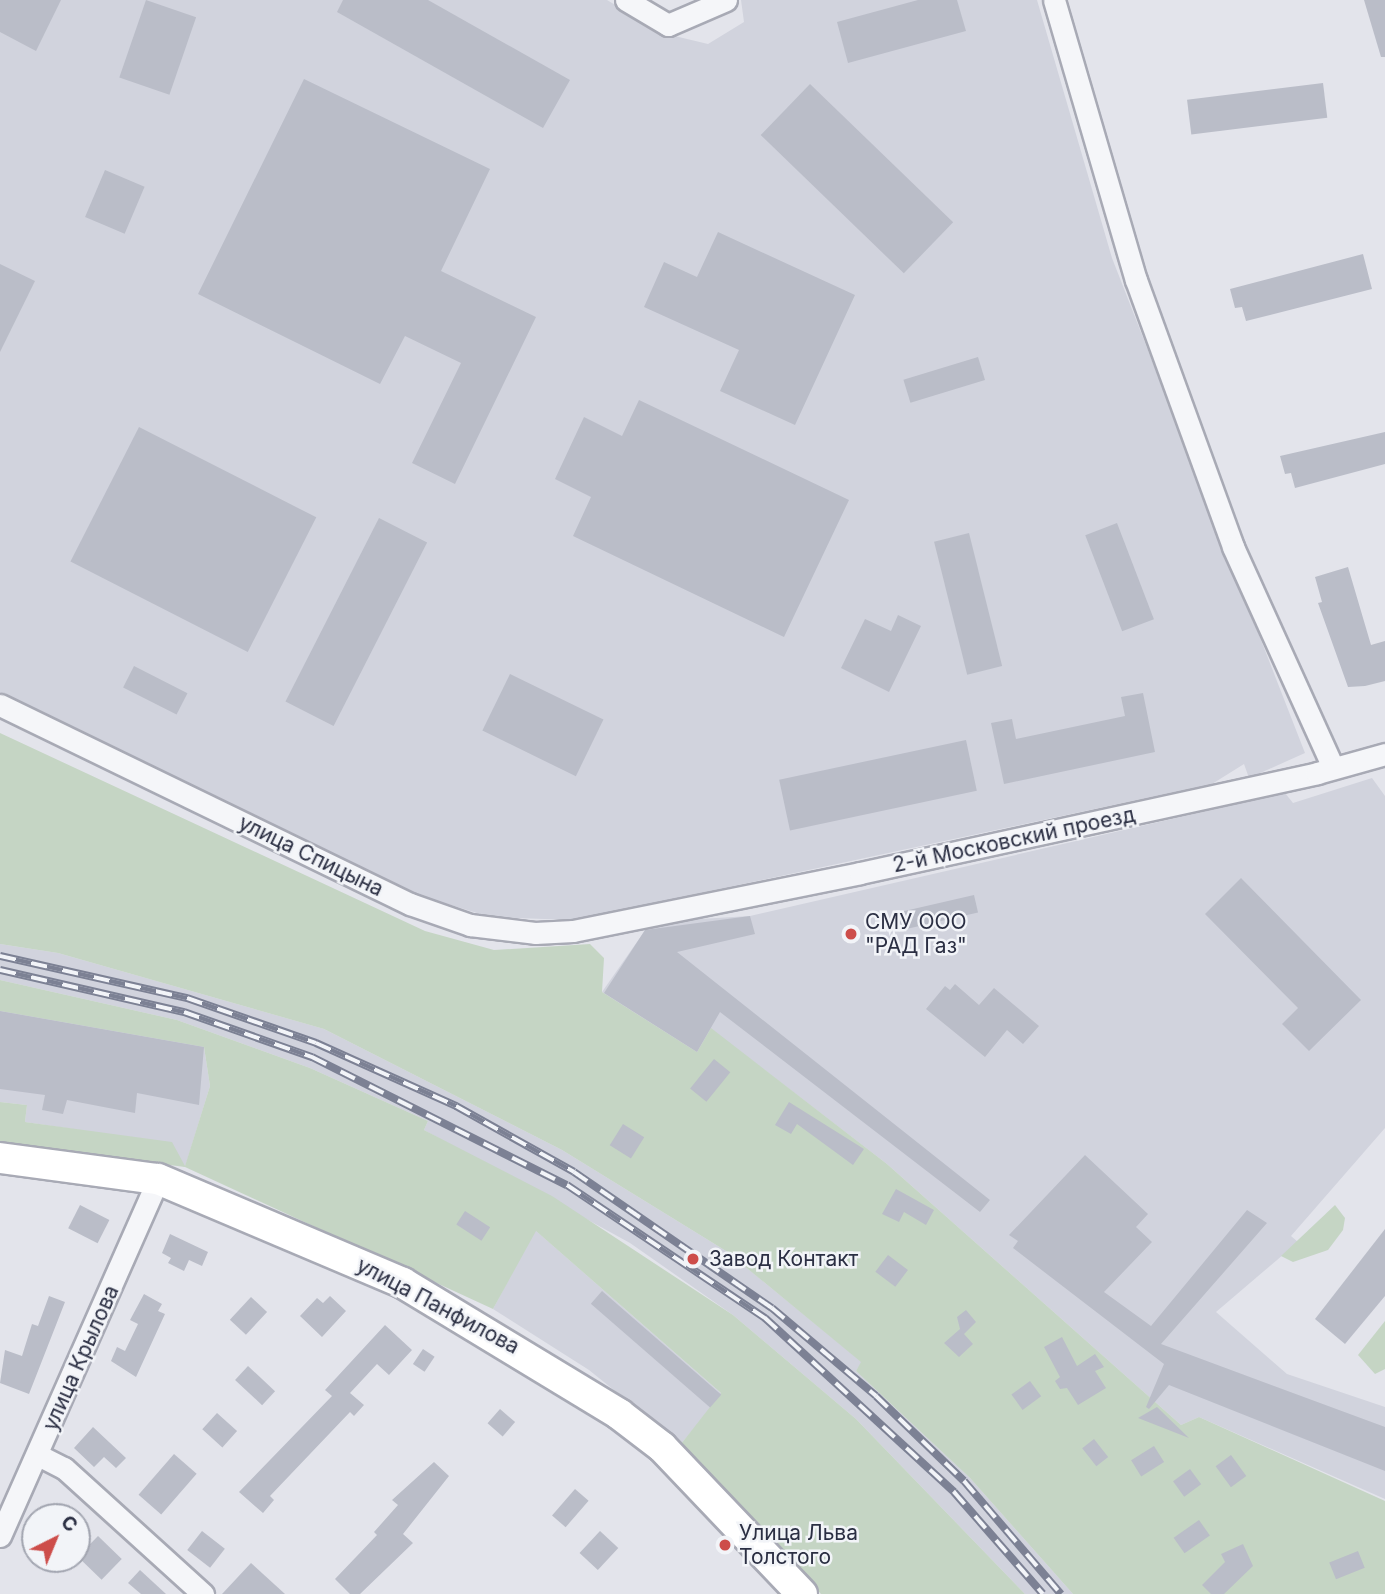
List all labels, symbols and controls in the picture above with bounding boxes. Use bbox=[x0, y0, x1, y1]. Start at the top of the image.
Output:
street label: 2-й Московский проезд bbox=[890, 802, 1138, 878]
street label: улица Спицына bbox=[235, 810, 387, 902]
place label: СМУ ООО "РАД Газ" bbox=[865, 909, 967, 959]
marker: СМУ ООО "РАД Газ" bbox=[843, 926, 859, 942]
place label: Завод Контакт bbox=[709, 1246, 858, 1272]
marker: Завод Контакт bbox=[683, 1249, 703, 1269]
street label: улица Панфилова bbox=[352, 1252, 524, 1360]
street label: улица Крылова bbox=[38, 1281, 124, 1435]
north arrow bbox=[21, 1503, 91, 1573]
text: С bbox=[56, 1511, 82, 1537]
place label: Улица Льва Толстого bbox=[739, 1520, 858, 1570]
marker: Улица Льва Толстого bbox=[717, 1537, 733, 1553]

